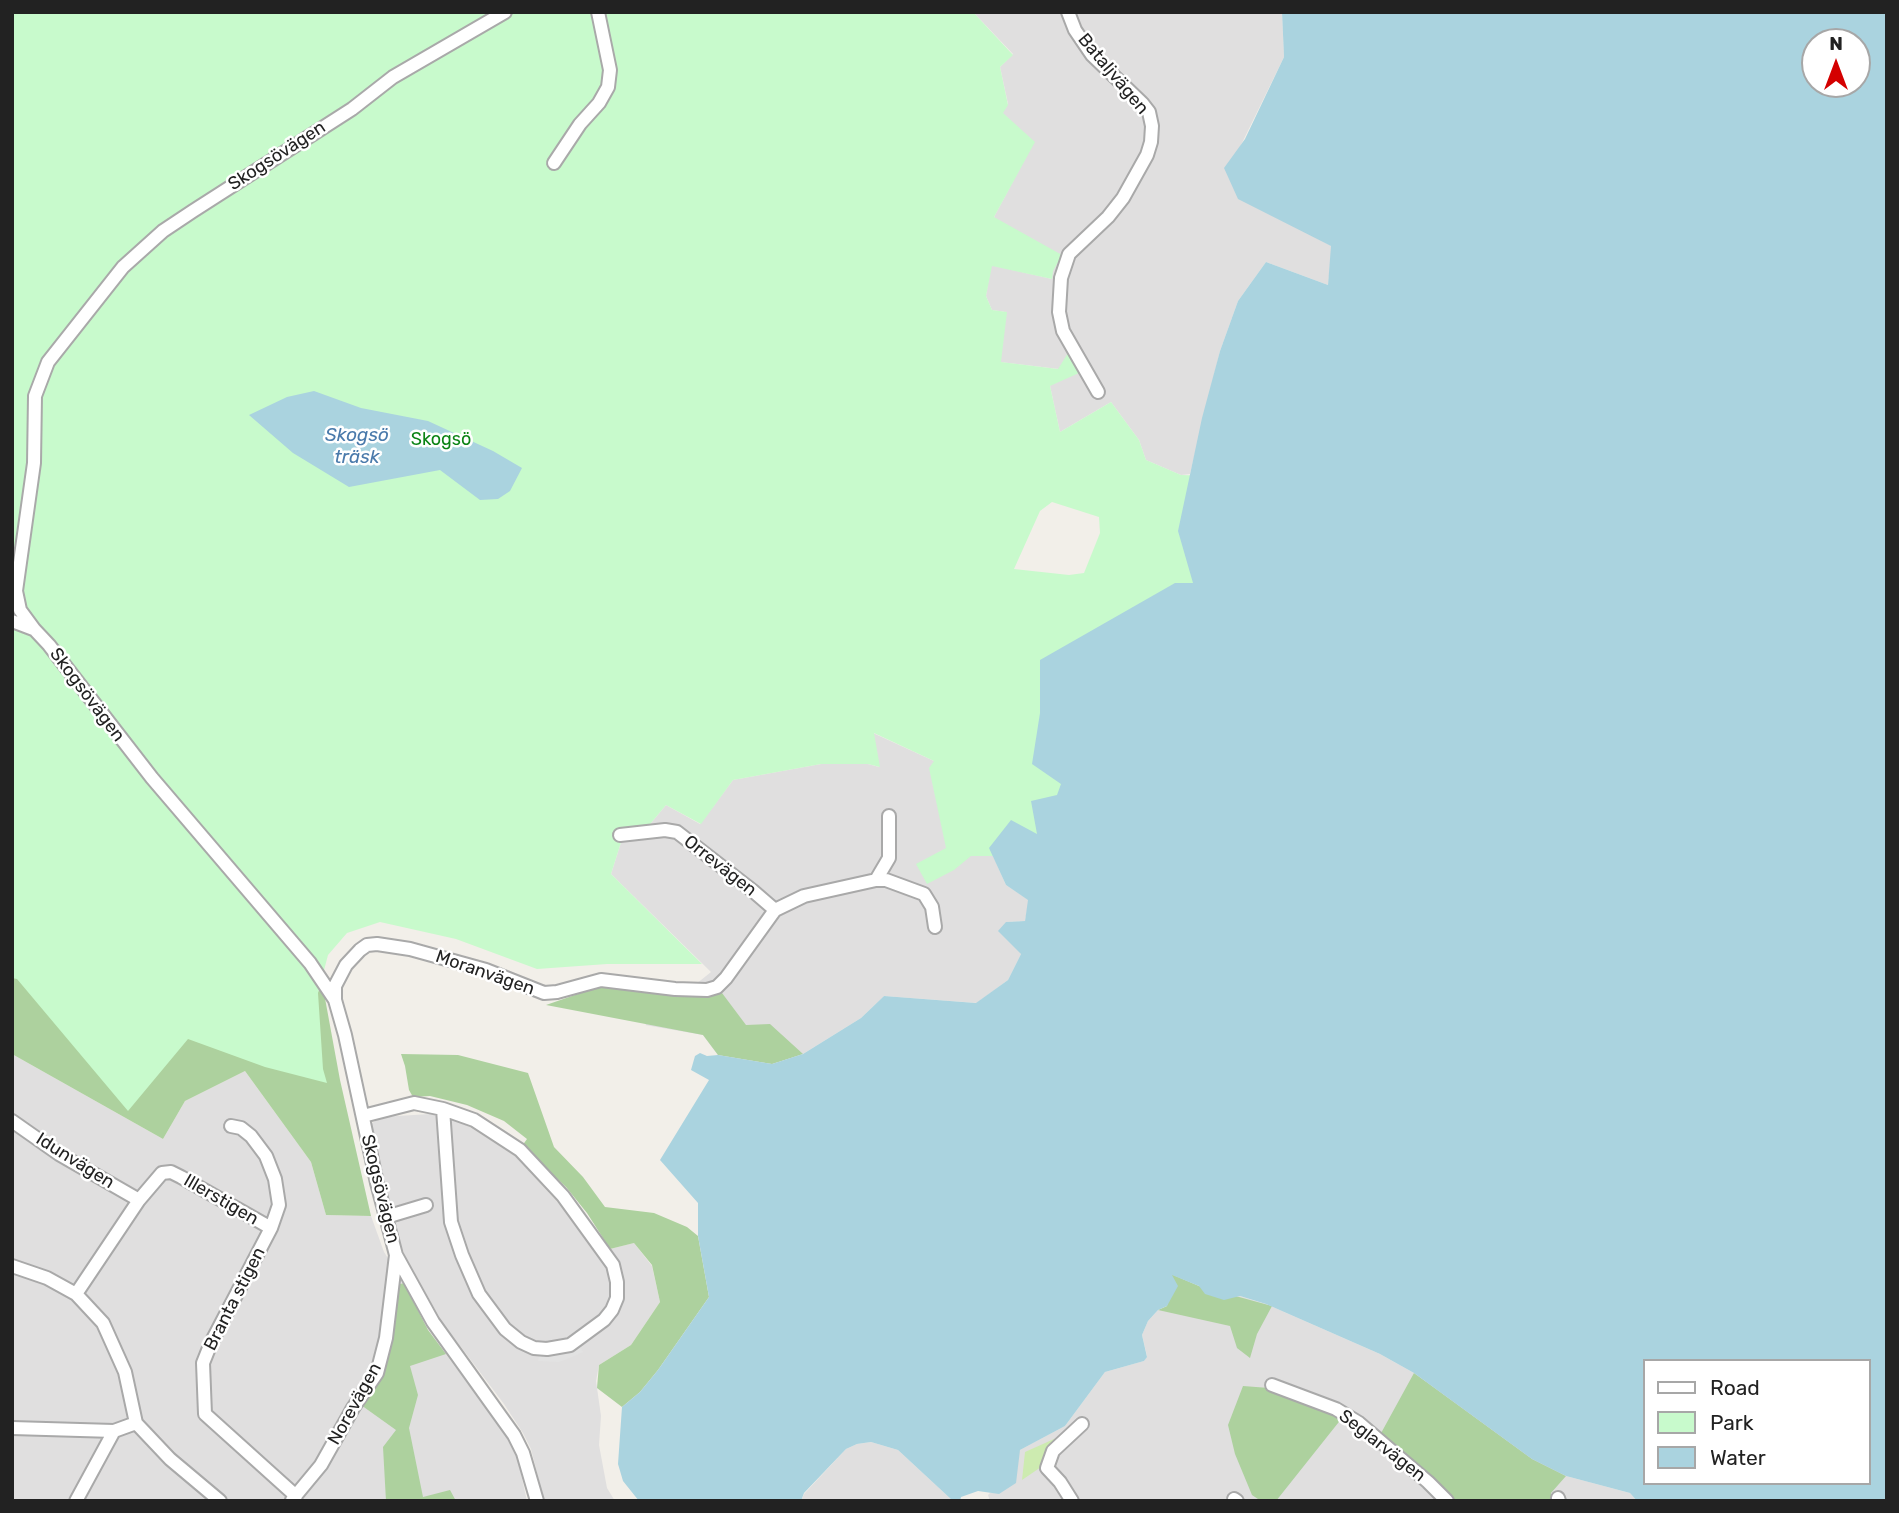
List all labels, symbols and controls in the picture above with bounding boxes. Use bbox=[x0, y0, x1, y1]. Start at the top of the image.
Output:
north arrow bbox=[1801, 28, 1871, 98]
street label: Bataljvägen bbox=[1073, 29, 1153, 119]
text: N bbox=[1829, 32, 1843, 55]
street label: Skogsövägen bbox=[224, 117, 330, 195]
water label: Skogsö träsk bbox=[325, 425, 389, 469]
park label: Skogsö bbox=[411, 429, 471, 451]
street label: Skogsövägen bbox=[45, 644, 129, 746]
street label: Orrevägen bbox=[679, 831, 761, 901]
street label: Moranvägen bbox=[433, 946, 537, 1000]
street label: Idunvägen bbox=[32, 1128, 118, 1194]
street label: Skogsövägen bbox=[356, 1132, 404, 1246]
street label: Illerstigen bbox=[180, 1170, 262, 1230]
street label: Branta stigen bbox=[200, 1244, 270, 1354]
street label: Norevägen bbox=[324, 1359, 386, 1449]
legend bbox=[1644, 1359, 1871, 1485]
text: Road bbox=[1710, 1375, 1760, 1400]
street label: Seglarvägen bbox=[1334, 1405, 1430, 1487]
text: Park bbox=[1710, 1410, 1754, 1435]
text: Water bbox=[1710, 1445, 1766, 1470]

